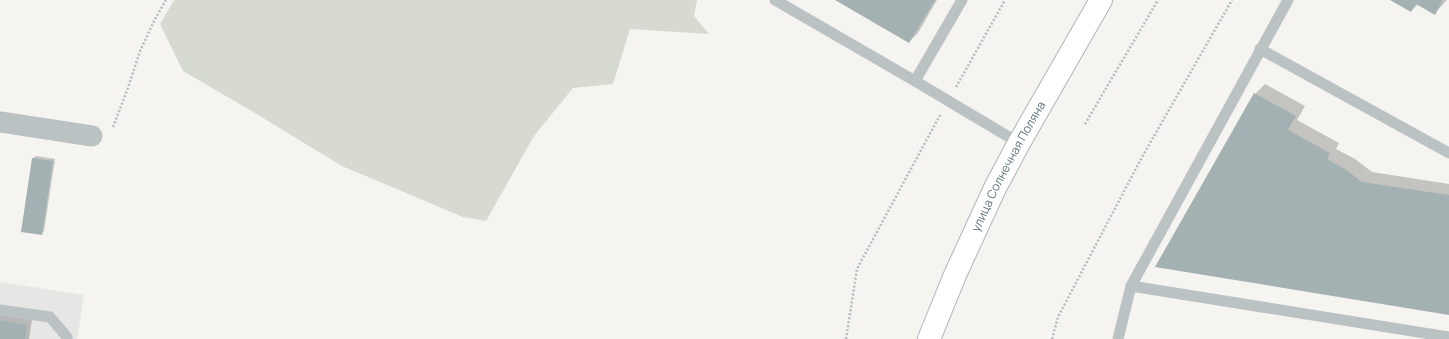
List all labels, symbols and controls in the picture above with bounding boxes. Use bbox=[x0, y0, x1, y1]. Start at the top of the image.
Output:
street label: улица Солнечная Поляна bbox=[967, 98, 1049, 234]

